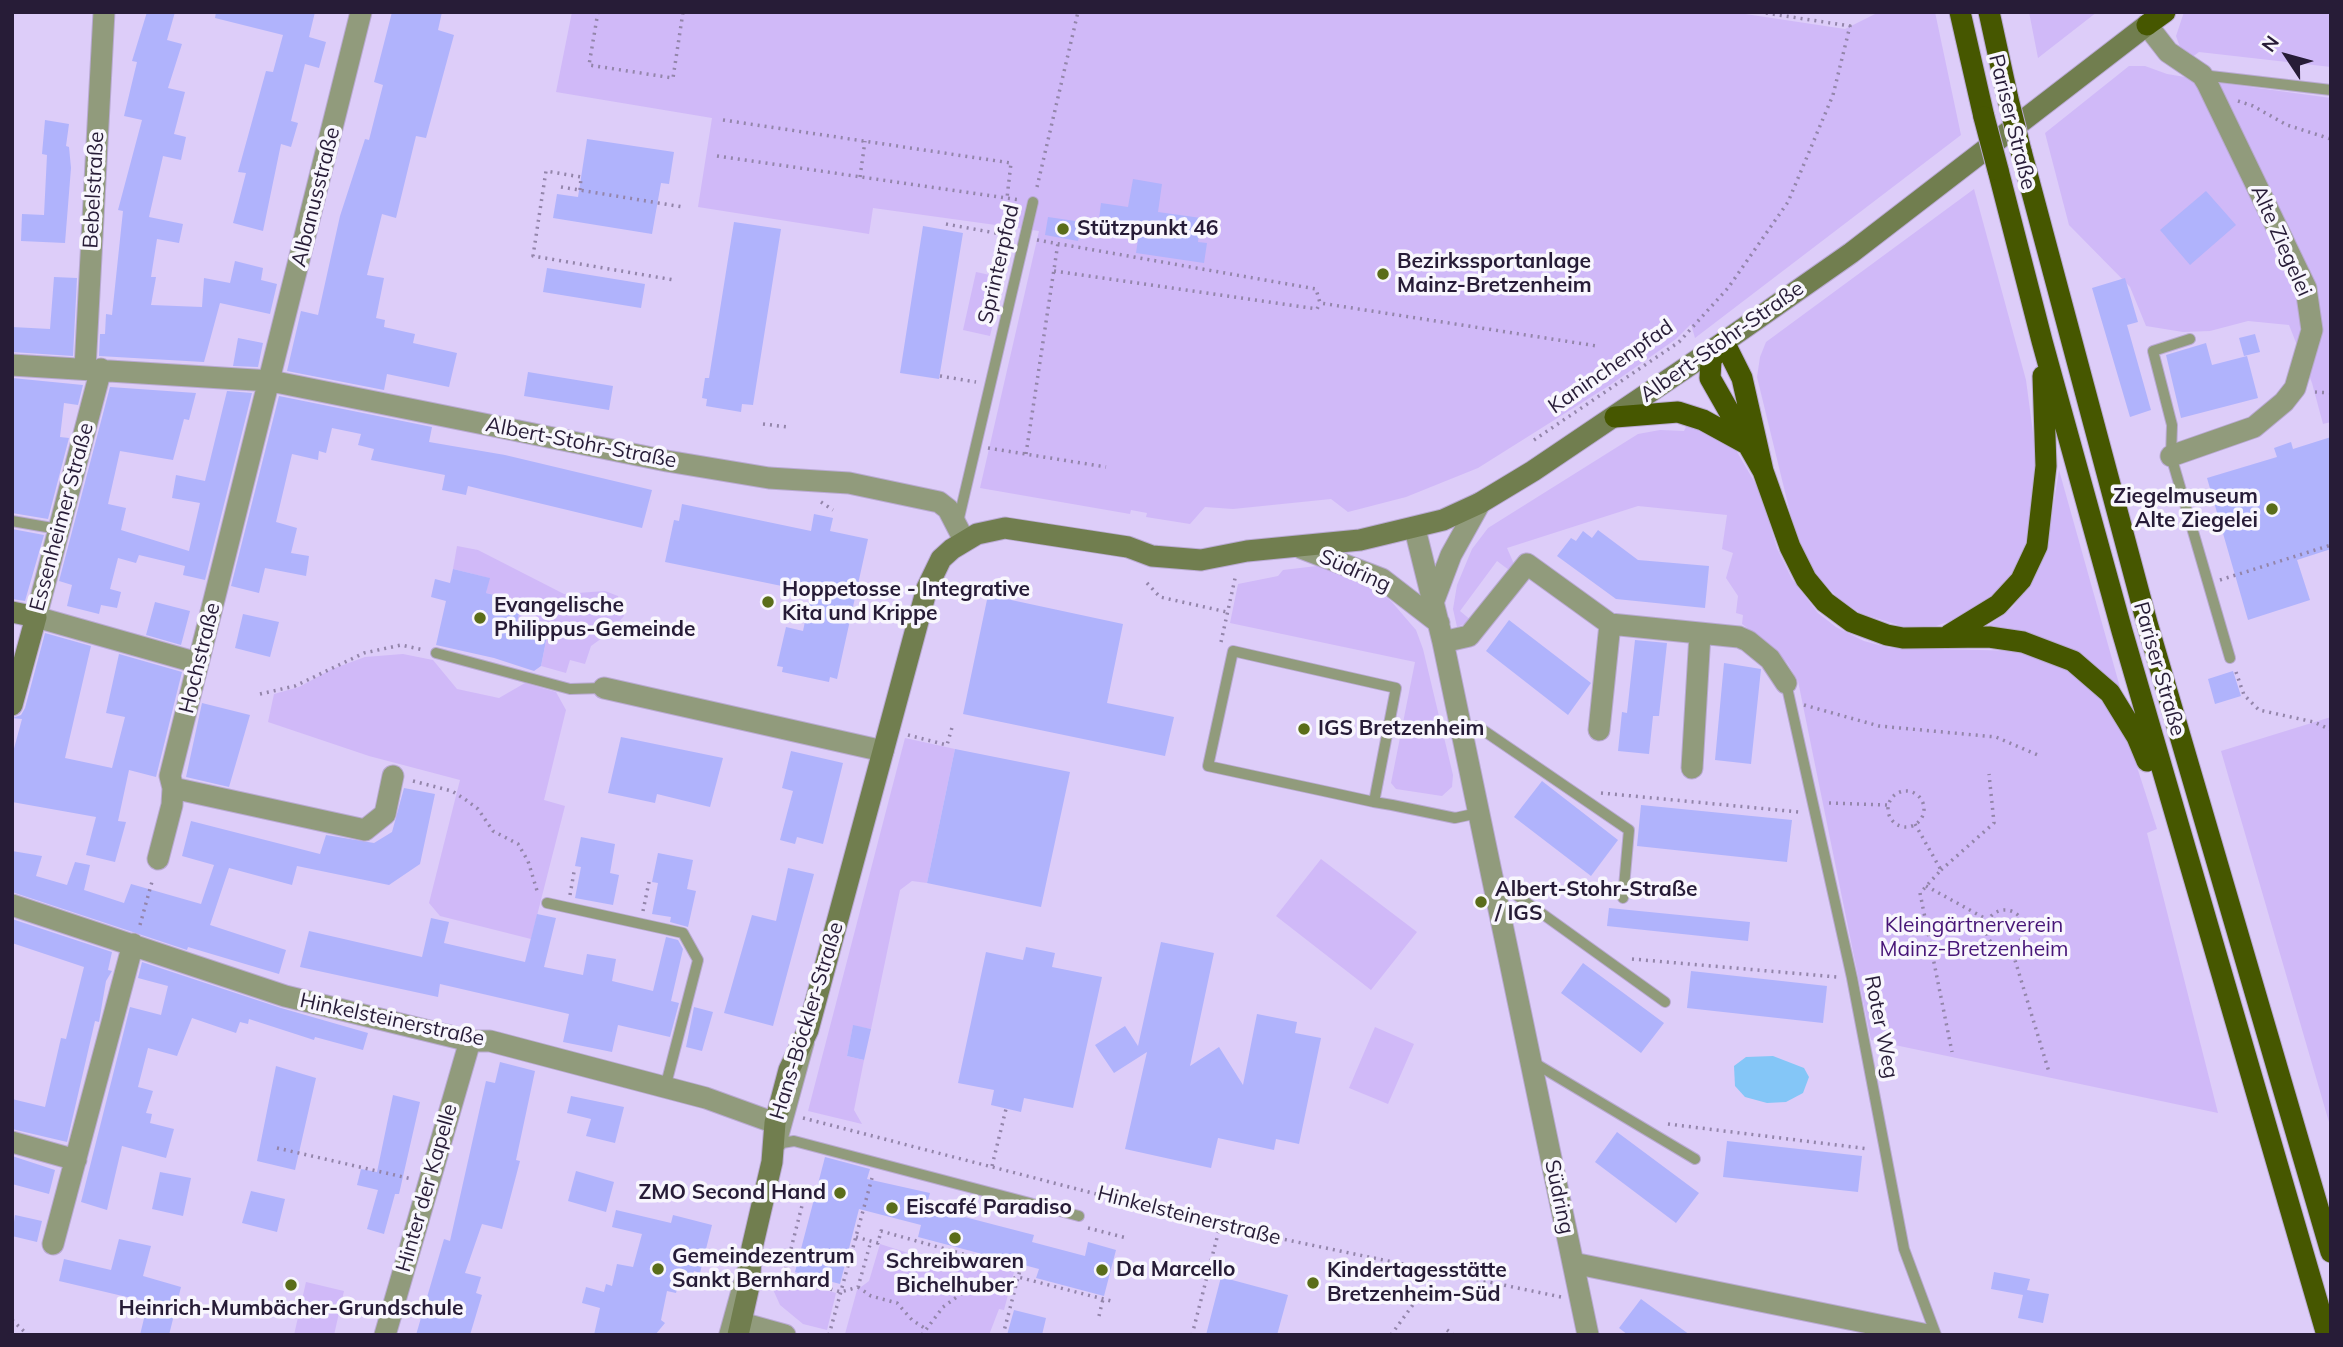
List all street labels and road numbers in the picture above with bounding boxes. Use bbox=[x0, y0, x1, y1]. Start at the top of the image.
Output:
street label: Pariser Straße bbox=[1983, 52, 2041, 192]
street label: Albanusstraße bbox=[286, 125, 346, 269]
street label: Bebelstraße bbox=[78, 131, 110, 249]
street label: Alte Ziegelei bbox=[2245, 182, 2317, 300]
street label: Sprinterpfad bbox=[973, 202, 1025, 326]
street label: Albert-Stohr-Straße bbox=[1635, 276, 1809, 408]
street label: Kaninchenpfad bbox=[1544, 315, 1678, 419]
street label: Albert-Stohr-Straße bbox=[483, 412, 679, 474]
street label: Essenheimer Straße bbox=[25, 420, 99, 614]
street label: Südring bbox=[1315, 544, 1395, 598]
street label: Pariser Straße bbox=[2128, 599, 2190, 739]
street label: Hochstraße bbox=[174, 600, 226, 716]
street label: Hans-Böckler-Straße bbox=[765, 919, 849, 1123]
street label: Roter Weg bbox=[1859, 973, 1903, 1081]
street label: Hinkelsteinerstraße bbox=[297, 988, 487, 1052]
street label: Hinter der Kapelle bbox=[391, 1101, 463, 1275]
street label: Südring bbox=[1539, 1158, 1579, 1236]
street label: Hinkelsteinerstraße bbox=[1095, 1181, 1283, 1251]

